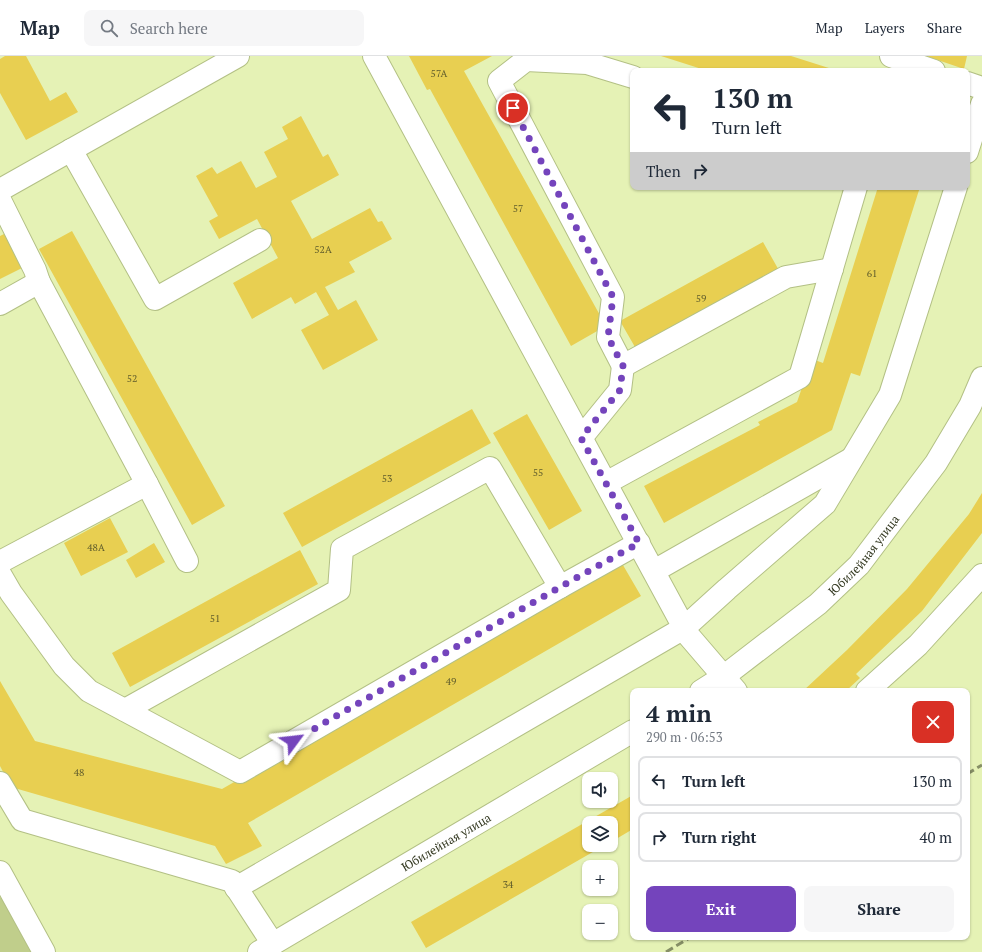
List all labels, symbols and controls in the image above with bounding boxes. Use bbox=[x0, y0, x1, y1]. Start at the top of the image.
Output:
search box bbox=[84, 10, 364, 46]
text: Map bbox=[20, 15, 60, 40]
icon: search bbox=[98, 17, 120, 39]
text: Search here bbox=[130, 18, 208, 38]
text: Map bbox=[816, 18, 843, 37]
text: Layers bbox=[865, 18, 905, 37]
text: Share bbox=[927, 18, 962, 37]
house number: 57А bbox=[431, 67, 448, 80]
text: 130 m bbox=[712, 79, 793, 116]
icon: left bbox=[646, 84, 698, 136]
pin bbox=[496, 91, 530, 125]
icon: arrive bbox=[502, 97, 524, 119]
text: Turn left bbox=[712, 115, 782, 139]
icon: right bbox=[689, 160, 711, 182]
text: Then bbox=[646, 161, 681, 181]
house number: 57 bbox=[513, 202, 523, 215]
house number: 52А bbox=[314, 243, 332, 256]
house number: 61 bbox=[867, 267, 877, 280]
house number: 59 bbox=[696, 292, 706, 305]
house number: 52 bbox=[127, 372, 137, 385]
house number: 55 bbox=[533, 466, 543, 479]
house number: 53 bbox=[382, 472, 392, 485]
street label: Юбилейная улица bbox=[825, 512, 902, 598]
house number: 48А bbox=[87, 541, 105, 554]
house number: 51 bbox=[210, 612, 220, 625]
house number: 49 bbox=[446, 675, 456, 688]
text: 4 min bbox=[646, 697, 712, 729]
button: close bbox=[912, 701, 954, 743]
position arrow bbox=[272, 720, 314, 762]
text: 290 m · 06:53 bbox=[646, 728, 723, 746]
house number: 48 bbox=[74, 766, 84, 779]
icon: left bbox=[648, 770, 670, 792]
text: Turn left bbox=[682, 771, 746, 791]
text: 130 m bbox=[911, 771, 952, 791]
map controls bbox=[582, 772, 618, 940]
button: sound bbox=[582, 772, 618, 808]
street label: Юбилейная улица bbox=[398, 809, 493, 874]
button: layers bbox=[582, 816, 618, 852]
icon: right bbox=[648, 826, 670, 848]
text: Turn right bbox=[682, 827, 757, 847]
text: 40 m bbox=[919, 827, 952, 847]
button: + bbox=[582, 860, 618, 896]
house number: 34 bbox=[503, 878, 514, 891]
button: Exit bbox=[646, 886, 796, 932]
button: Share bbox=[804, 886, 954, 932]
button: − bbox=[582, 904, 618, 940]

